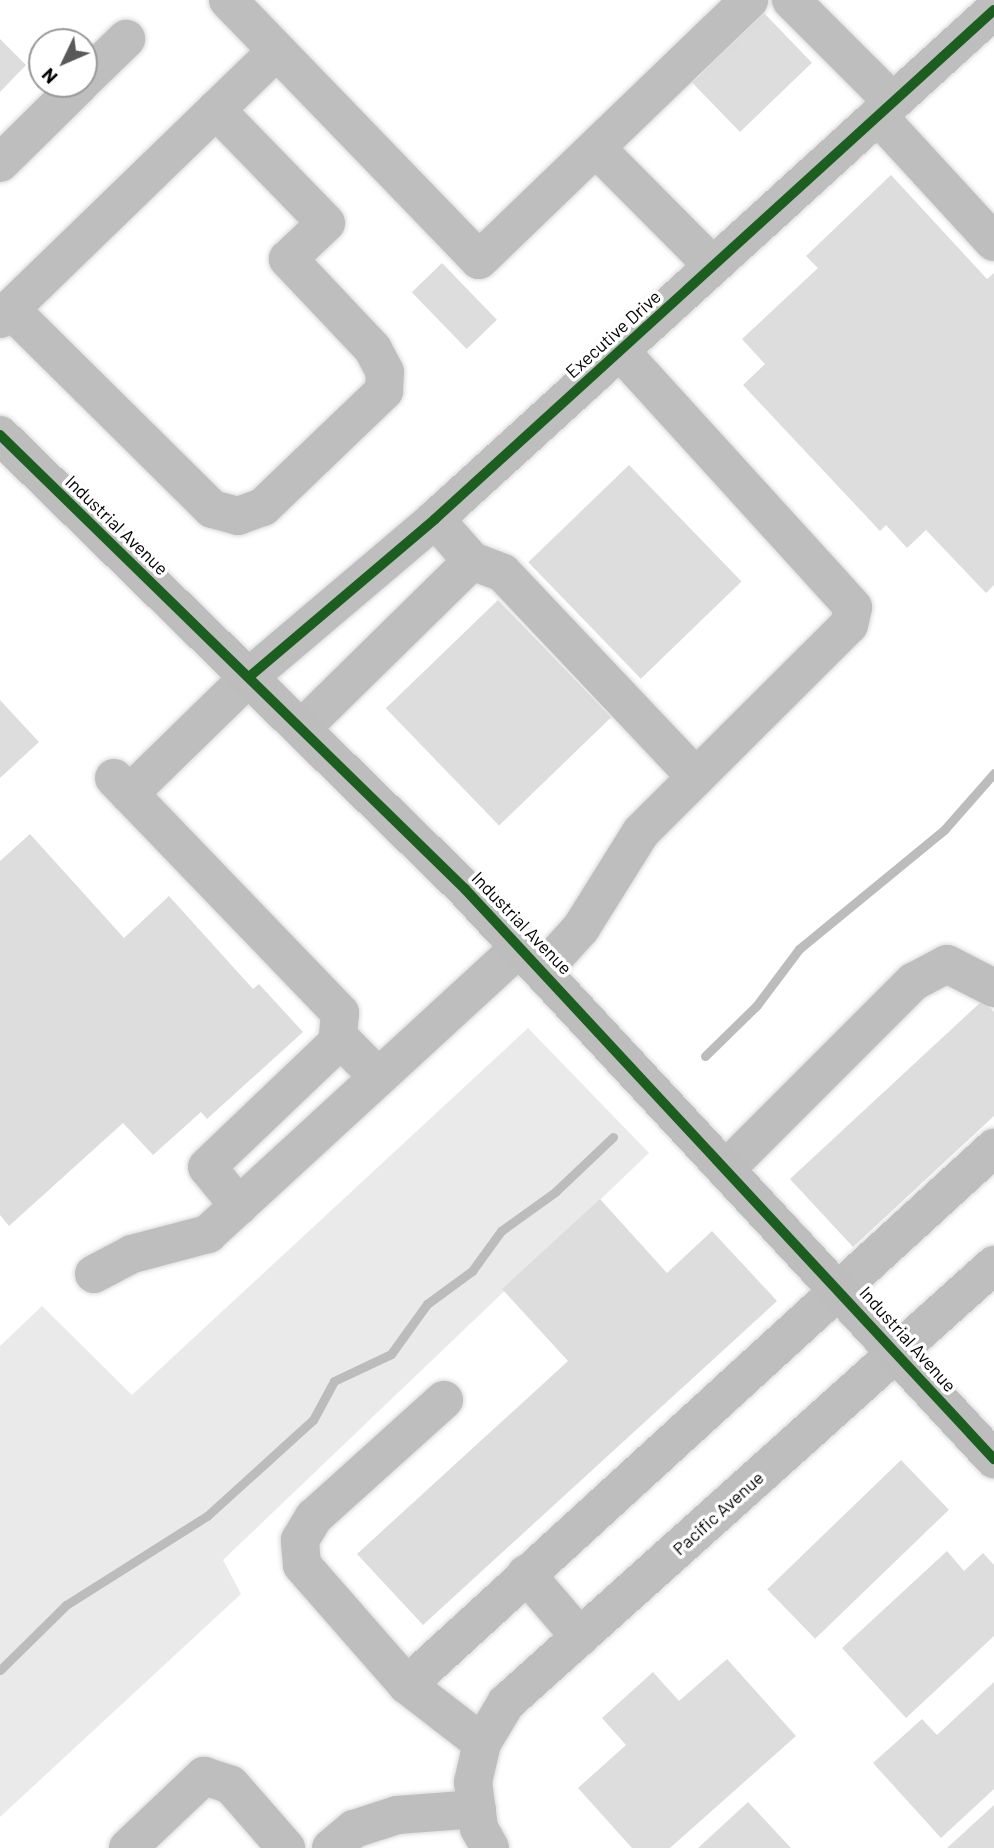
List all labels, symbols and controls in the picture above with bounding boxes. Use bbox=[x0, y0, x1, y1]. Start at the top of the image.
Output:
north arrow bbox=[28, 28, 98, 98]
text: N bbox=[36, 64, 62, 89]
street label: Executive Drive bbox=[561, 286, 665, 382]
street label: Industrial Avenue bbox=[61, 471, 173, 579]
street label: Industrial Avenue bbox=[468, 867, 576, 979]
street label: Industrial Avenue bbox=[855, 1282, 961, 1396]
street label: Pacific Avenue bbox=[668, 1467, 768, 1559]

